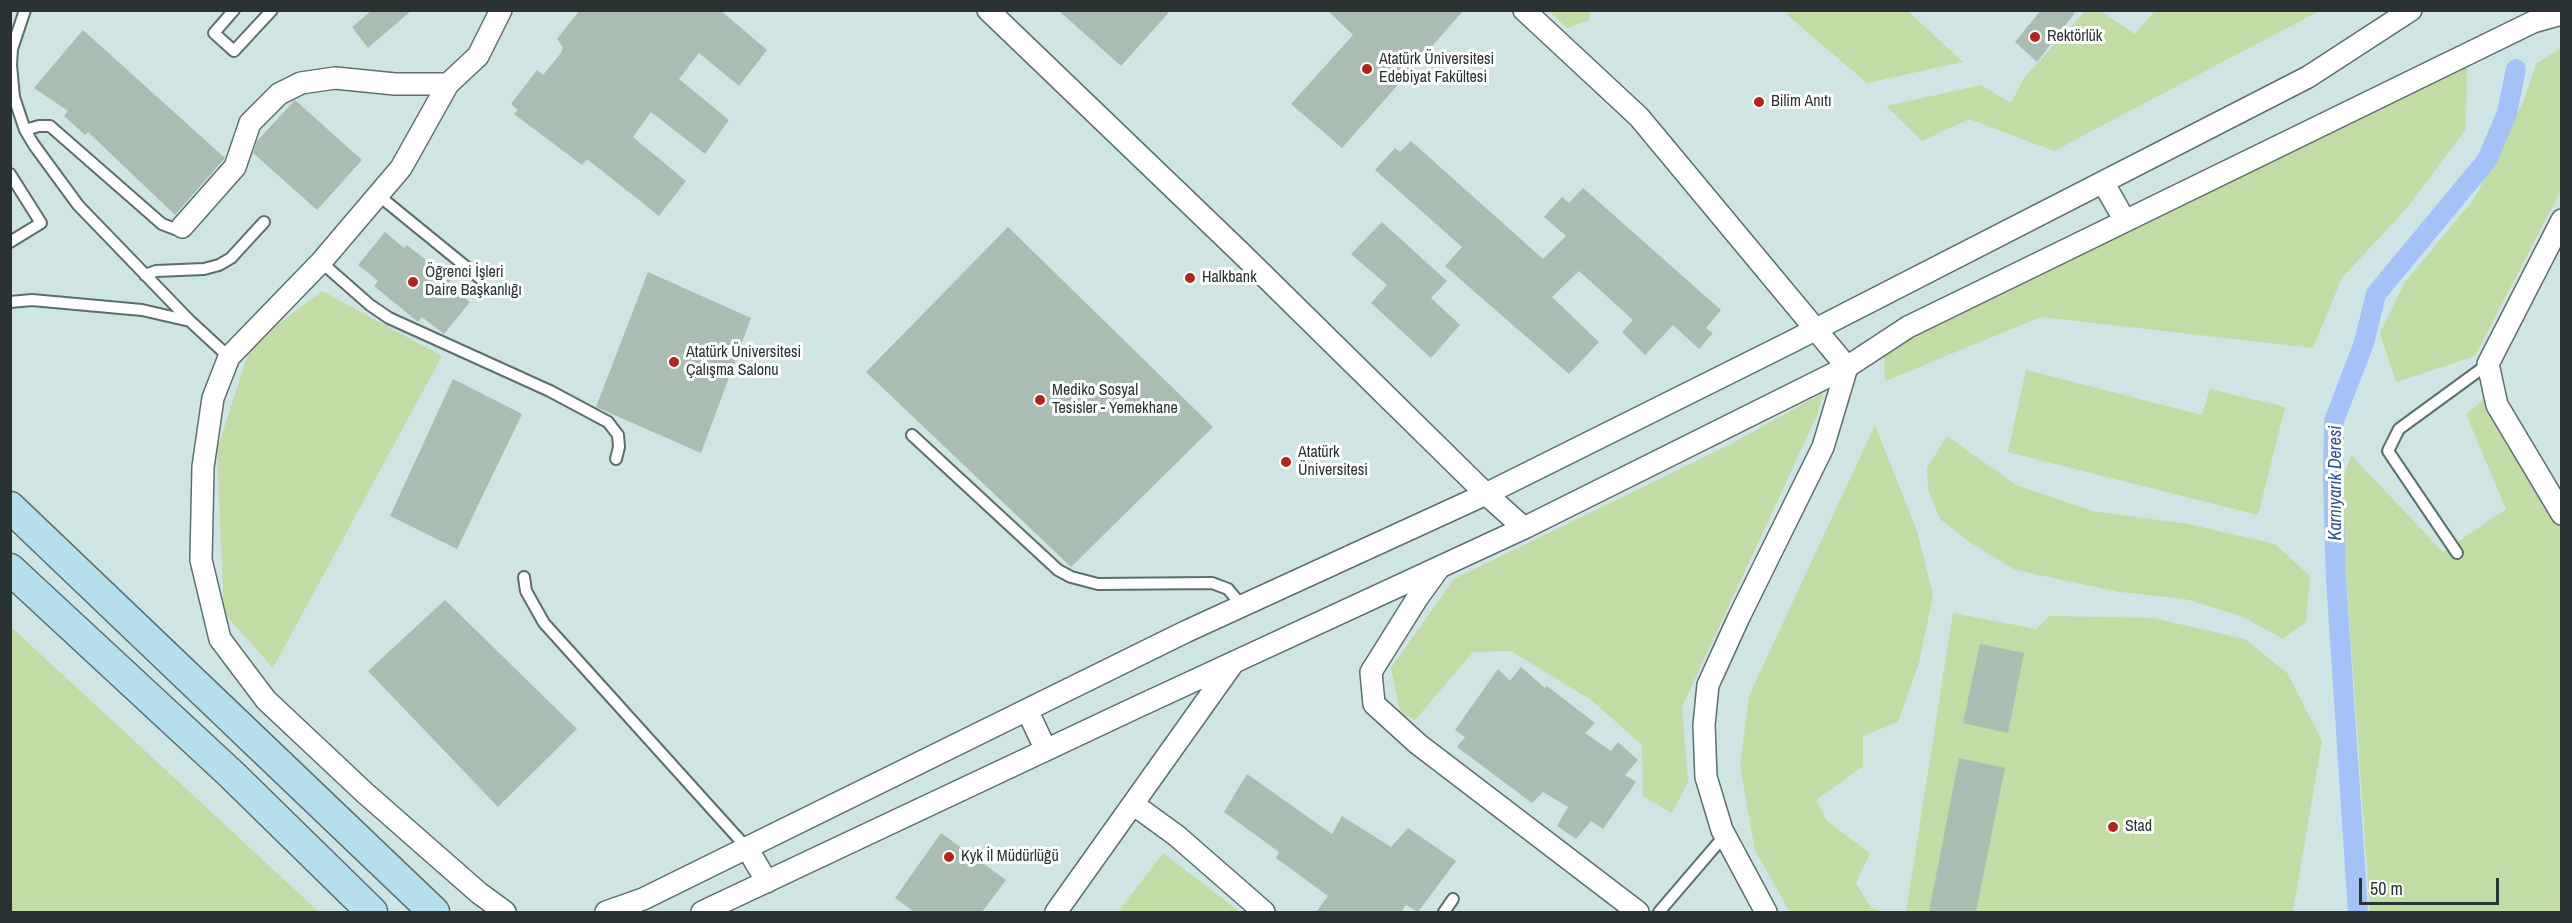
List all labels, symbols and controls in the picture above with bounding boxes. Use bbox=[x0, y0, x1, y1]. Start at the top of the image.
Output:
place label: Rektörlük bbox=[2047, 27, 2102, 47]
marker: Rektörlük bbox=[2028, 30, 2042, 44]
place label: Atatürk Üniversitesi Edebiyat Fakültesi bbox=[1379, 50, 1494, 88]
marker: Atatürk Üniversitesi Edebiyat Fakültesi bbox=[1360, 62, 1374, 76]
place label: Bilim Anıtı bbox=[1771, 92, 1832, 112]
marker: Bilim Anıtı bbox=[1752, 95, 1766, 109]
place label: Öğrenci İşleri Daire Başkanlığı bbox=[425, 263, 522, 301]
place label: Halkbank bbox=[1202, 268, 1257, 288]
marker: Halkbank bbox=[1183, 271, 1197, 285]
marker: Öğrenci İşleri Daire Başkanlığı bbox=[406, 275, 420, 289]
place label: Atatürk Üniversitesi Çalışma Salonu bbox=[686, 343, 801, 381]
marker: Atatürk Üniversitesi Çalışma Salonu bbox=[667, 355, 681, 369]
place label: Mediko Sosyal Tesisler - Yemekhane bbox=[1052, 381, 1178, 419]
marker: Mediko Sosyal Tesisler - Yemekhane bbox=[1033, 393, 1047, 407]
water label: Karnıyarık Deresi bbox=[2325, 426, 2347, 540]
place label: Atatürk Üniversitesi bbox=[1298, 443, 1368, 481]
marker: Atatürk Üniversitesi bbox=[1279, 455, 1293, 469]
place label: Stad bbox=[2125, 817, 2152, 837]
marker: Stad bbox=[2106, 820, 2120, 834]
place label: Kyk İl Müdürlüğü bbox=[961, 847, 1059, 867]
marker: Kyk İl Müdürlüğü bbox=[942, 850, 956, 864]
scale bar bbox=[2362, 866, 2502, 904]
text: 50 m bbox=[2370, 876, 2403, 901]

